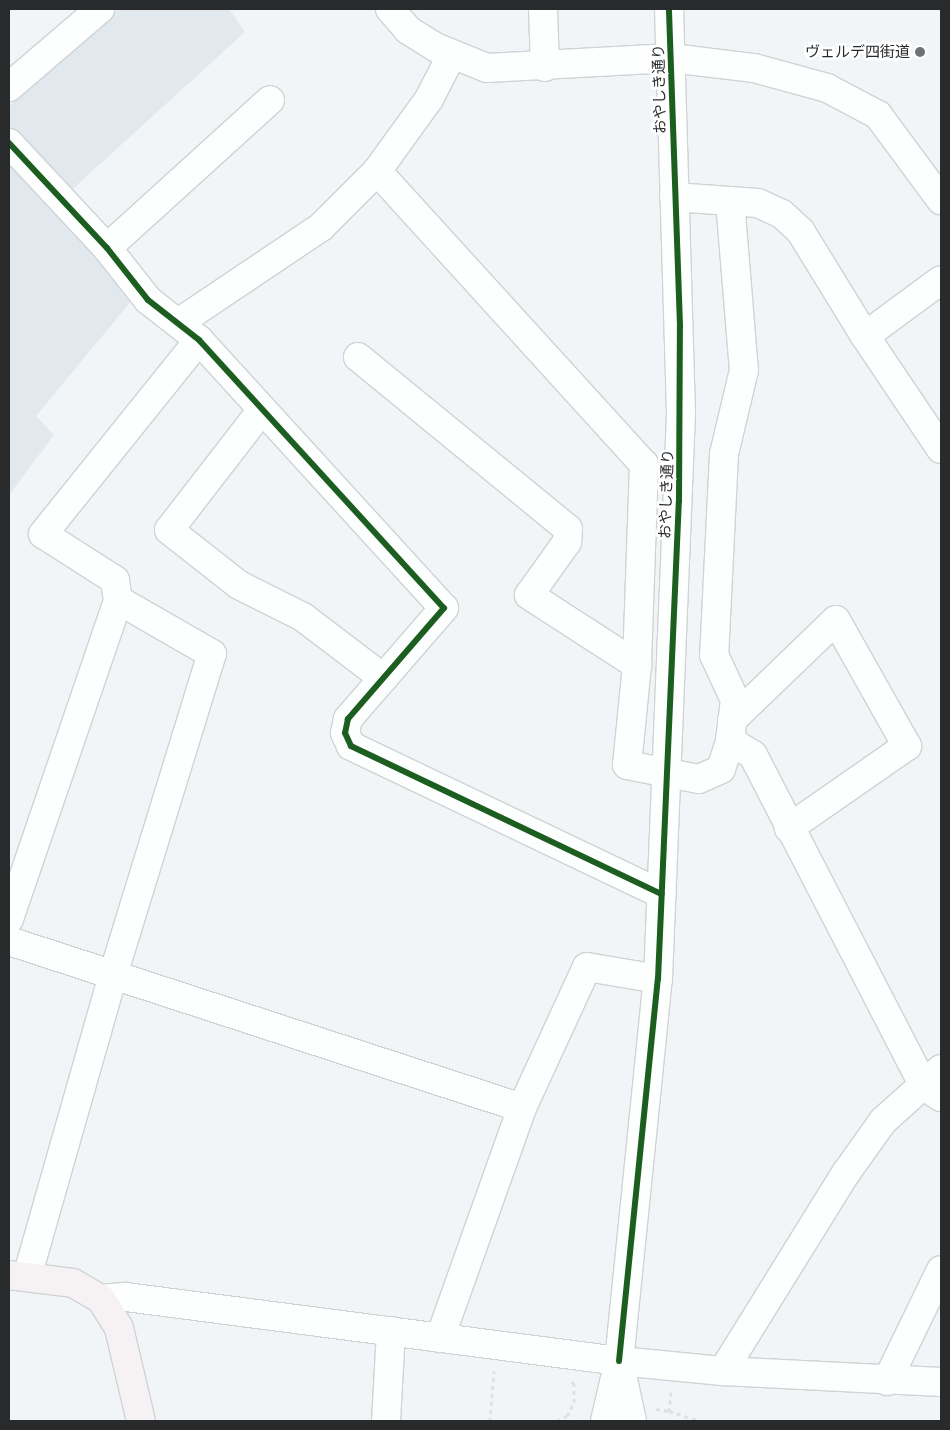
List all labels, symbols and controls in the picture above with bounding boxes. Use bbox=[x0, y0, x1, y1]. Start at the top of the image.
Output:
place label: ヴェルデ四街道 bbox=[805, 43, 910, 61]
street label: おやしき通り bbox=[649, 44, 669, 134]
marker: ヴェルデ四街道 bbox=[914, 46, 926, 58]
street label: おやしき通り bbox=[655, 449, 677, 539]

